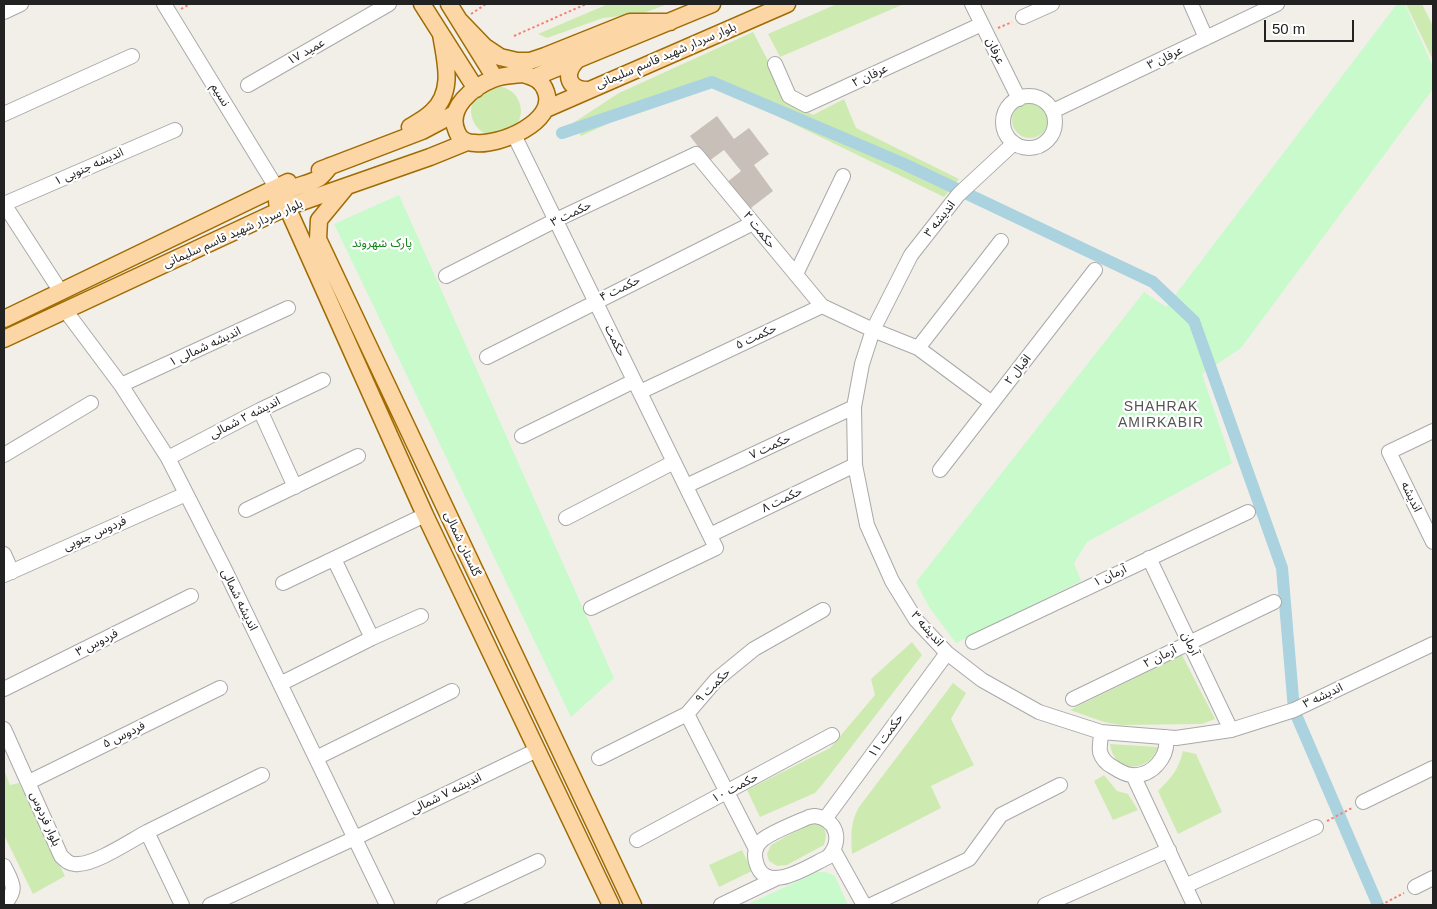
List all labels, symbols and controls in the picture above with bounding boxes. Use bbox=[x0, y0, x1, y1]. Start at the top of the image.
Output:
scale bar bbox=[1267, 10, 1357, 42]
street label: بلوار سردار شهید قاسم سلیمانی bbox=[594, 20, 738, 92]
text: 50 m bbox=[1272, 20, 1305, 37]
street label: عرفان bbox=[983, 35, 1007, 67]
street label: عمید ۱۷ bbox=[285, 36, 327, 68]
street label: عرفان ۳ bbox=[1145, 43, 1185, 73]
street label: عرفان ۲ bbox=[850, 62, 890, 90]
street label: نسیم bbox=[207, 81, 233, 109]
street label: اندیشه جنوبی ۱ bbox=[52, 145, 126, 189]
street label: بلوار سردار شهید قاسم سلیمانی bbox=[161, 197, 305, 271]
street label: حکمت ۳ bbox=[548, 198, 594, 230]
street label: اندیشه ۳ bbox=[921, 198, 959, 240]
street label: حکمت ۲ bbox=[740, 209, 778, 251]
park label: پارک شهروند bbox=[352, 237, 412, 251]
street label: حکمت ۴ bbox=[597, 273, 643, 305]
street label: حکمت ۵ bbox=[733, 321, 779, 353]
street label: حکمت bbox=[601, 323, 629, 359]
street label: اندیشه شمالی ۱ bbox=[167, 324, 243, 370]
street label: اقبال ۲ bbox=[1002, 352, 1034, 388]
street label: اندیشه ۲ شمالی bbox=[207, 394, 283, 442]
district label: SHAHRAK AMIRKABIR bbox=[1117, 399, 1205, 432]
street label: حکمت ۷ bbox=[747, 431, 793, 463]
street label: اندیشه bbox=[1397, 479, 1425, 515]
street label: حکمت ۸ bbox=[759, 484, 805, 516]
street label: گلستان شمالی bbox=[441, 509, 483, 579]
street label: فردوس جنوبی bbox=[61, 514, 129, 554]
street label: آرمان ۱ bbox=[1091, 562, 1129, 590]
street label: اندیشه شمالی bbox=[218, 567, 260, 633]
street label: اندیشه ۳ bbox=[908, 608, 946, 650]
street label: فردوس ۳ bbox=[73, 626, 121, 660]
street label: آرمان bbox=[1178, 630, 1202, 658]
street label: آرمان ۲ bbox=[1141, 643, 1179, 671]
street label: حکمت ۹ bbox=[693, 666, 733, 706]
street label: اندیشه ۳ bbox=[1301, 681, 1345, 711]
street label: حکمت ۱۱ bbox=[865, 711, 907, 761]
street label: فردوس ۵ bbox=[100, 719, 148, 751]
street label: حکمت ۱۰ bbox=[709, 770, 761, 806]
street label: اندیشه ۷ شمالی bbox=[408, 771, 484, 817]
street label: بلوار فردوس bbox=[27, 789, 63, 849]

